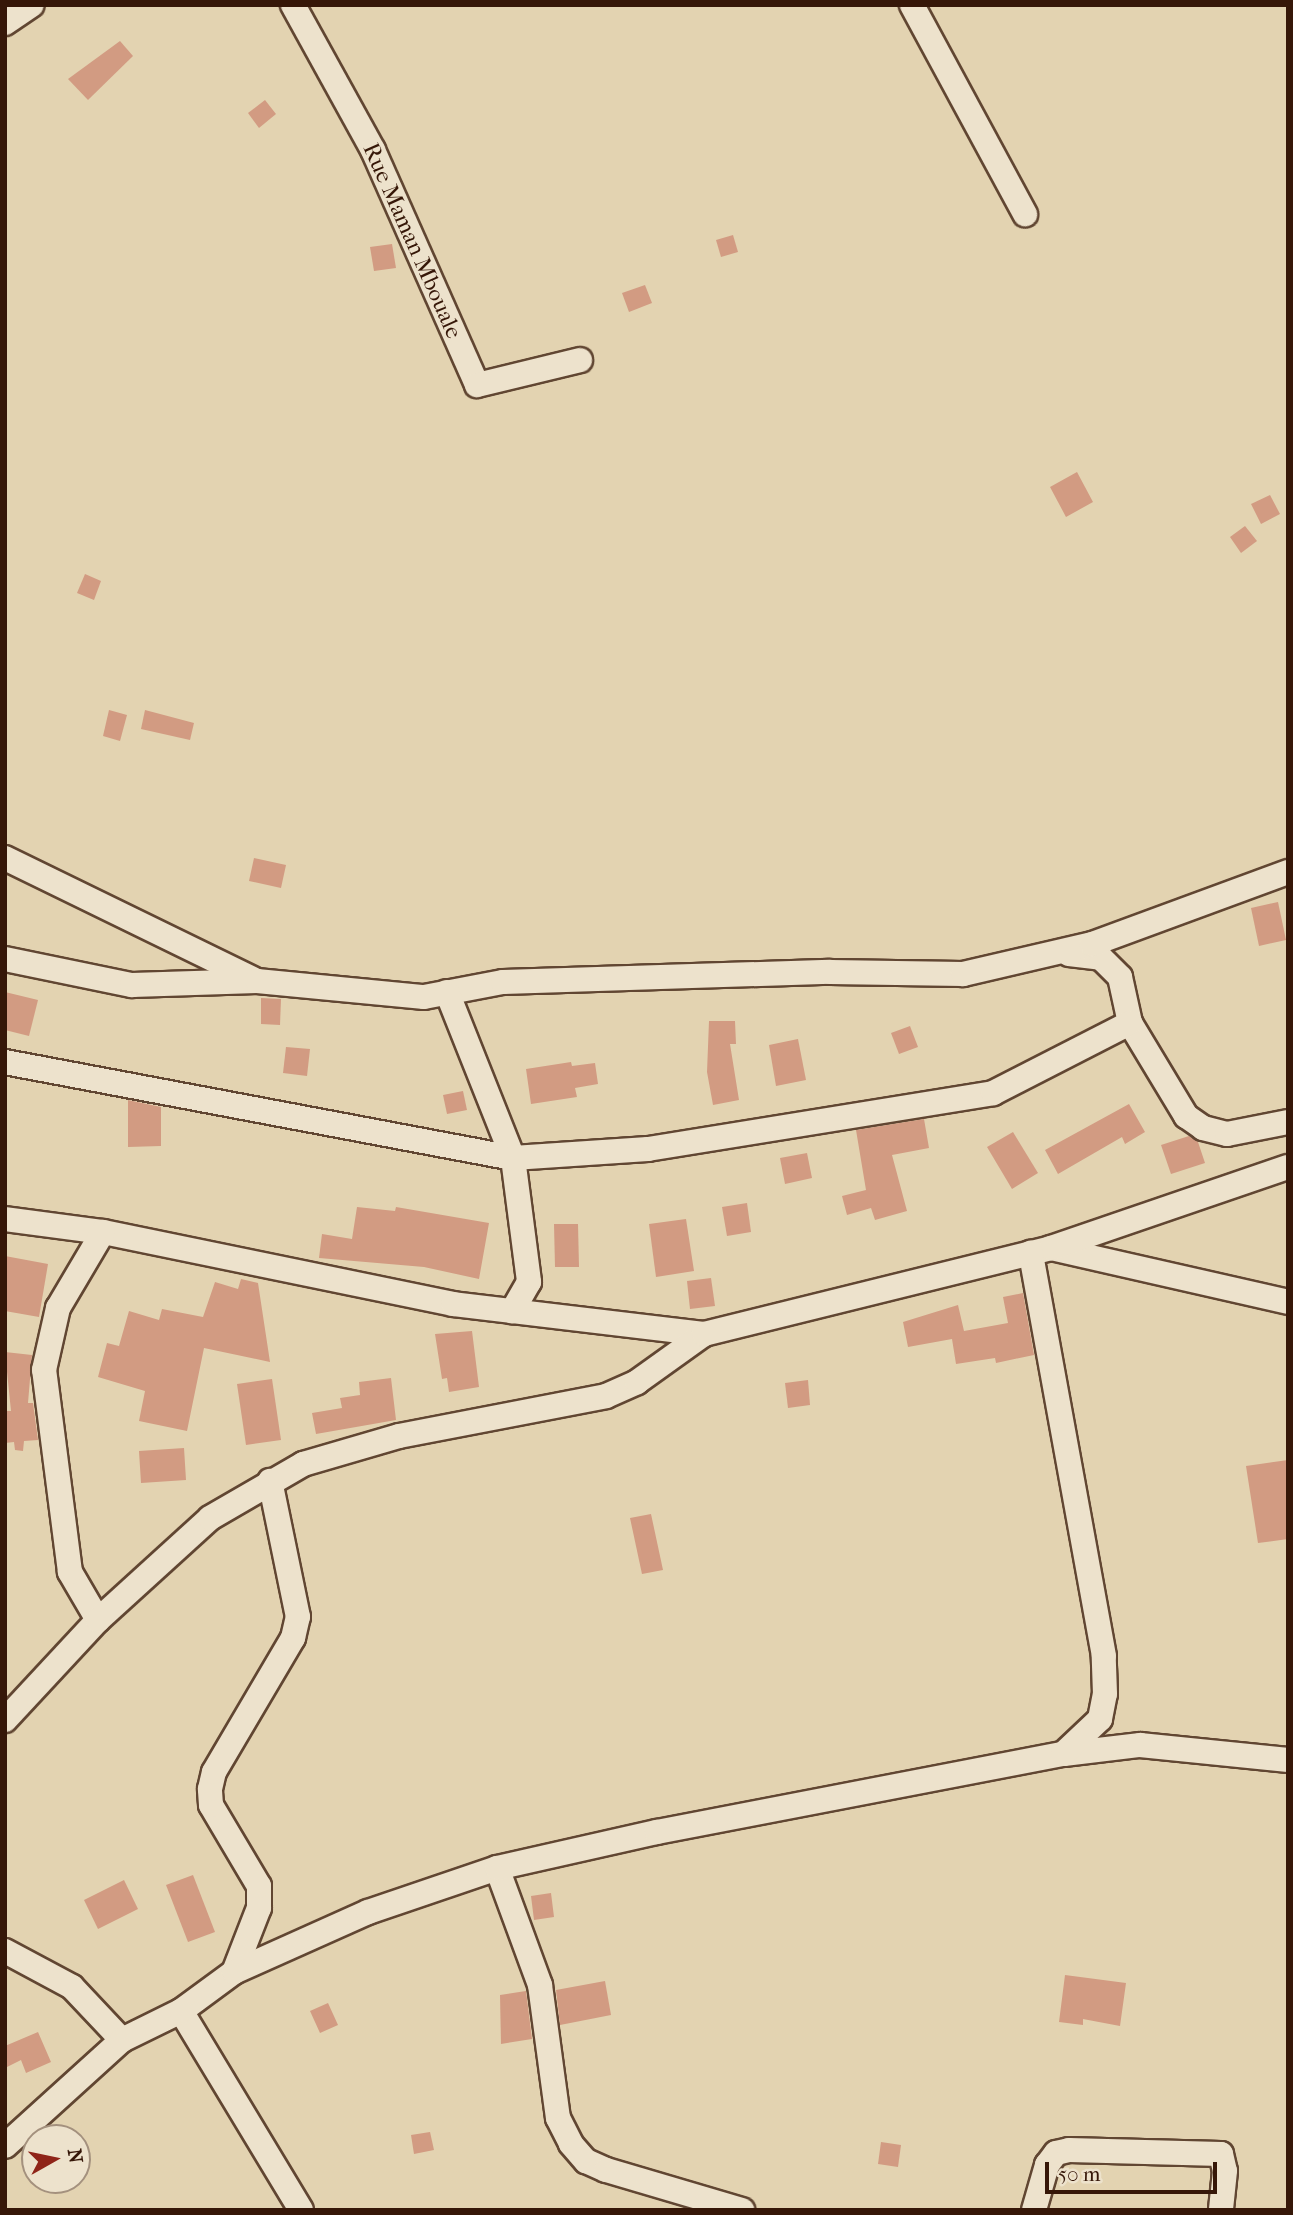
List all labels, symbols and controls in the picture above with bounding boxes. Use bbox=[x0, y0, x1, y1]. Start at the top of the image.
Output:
street label: Rue Maman Mbouale bbox=[356, 139, 468, 343]
north arrow bbox=[21, 2124, 91, 2194]
text: N bbox=[63, 2147, 87, 2165]
scale bar bbox=[1048, 2148, 1220, 2192]
text: 50 m bbox=[1058, 2162, 1101, 2186]

